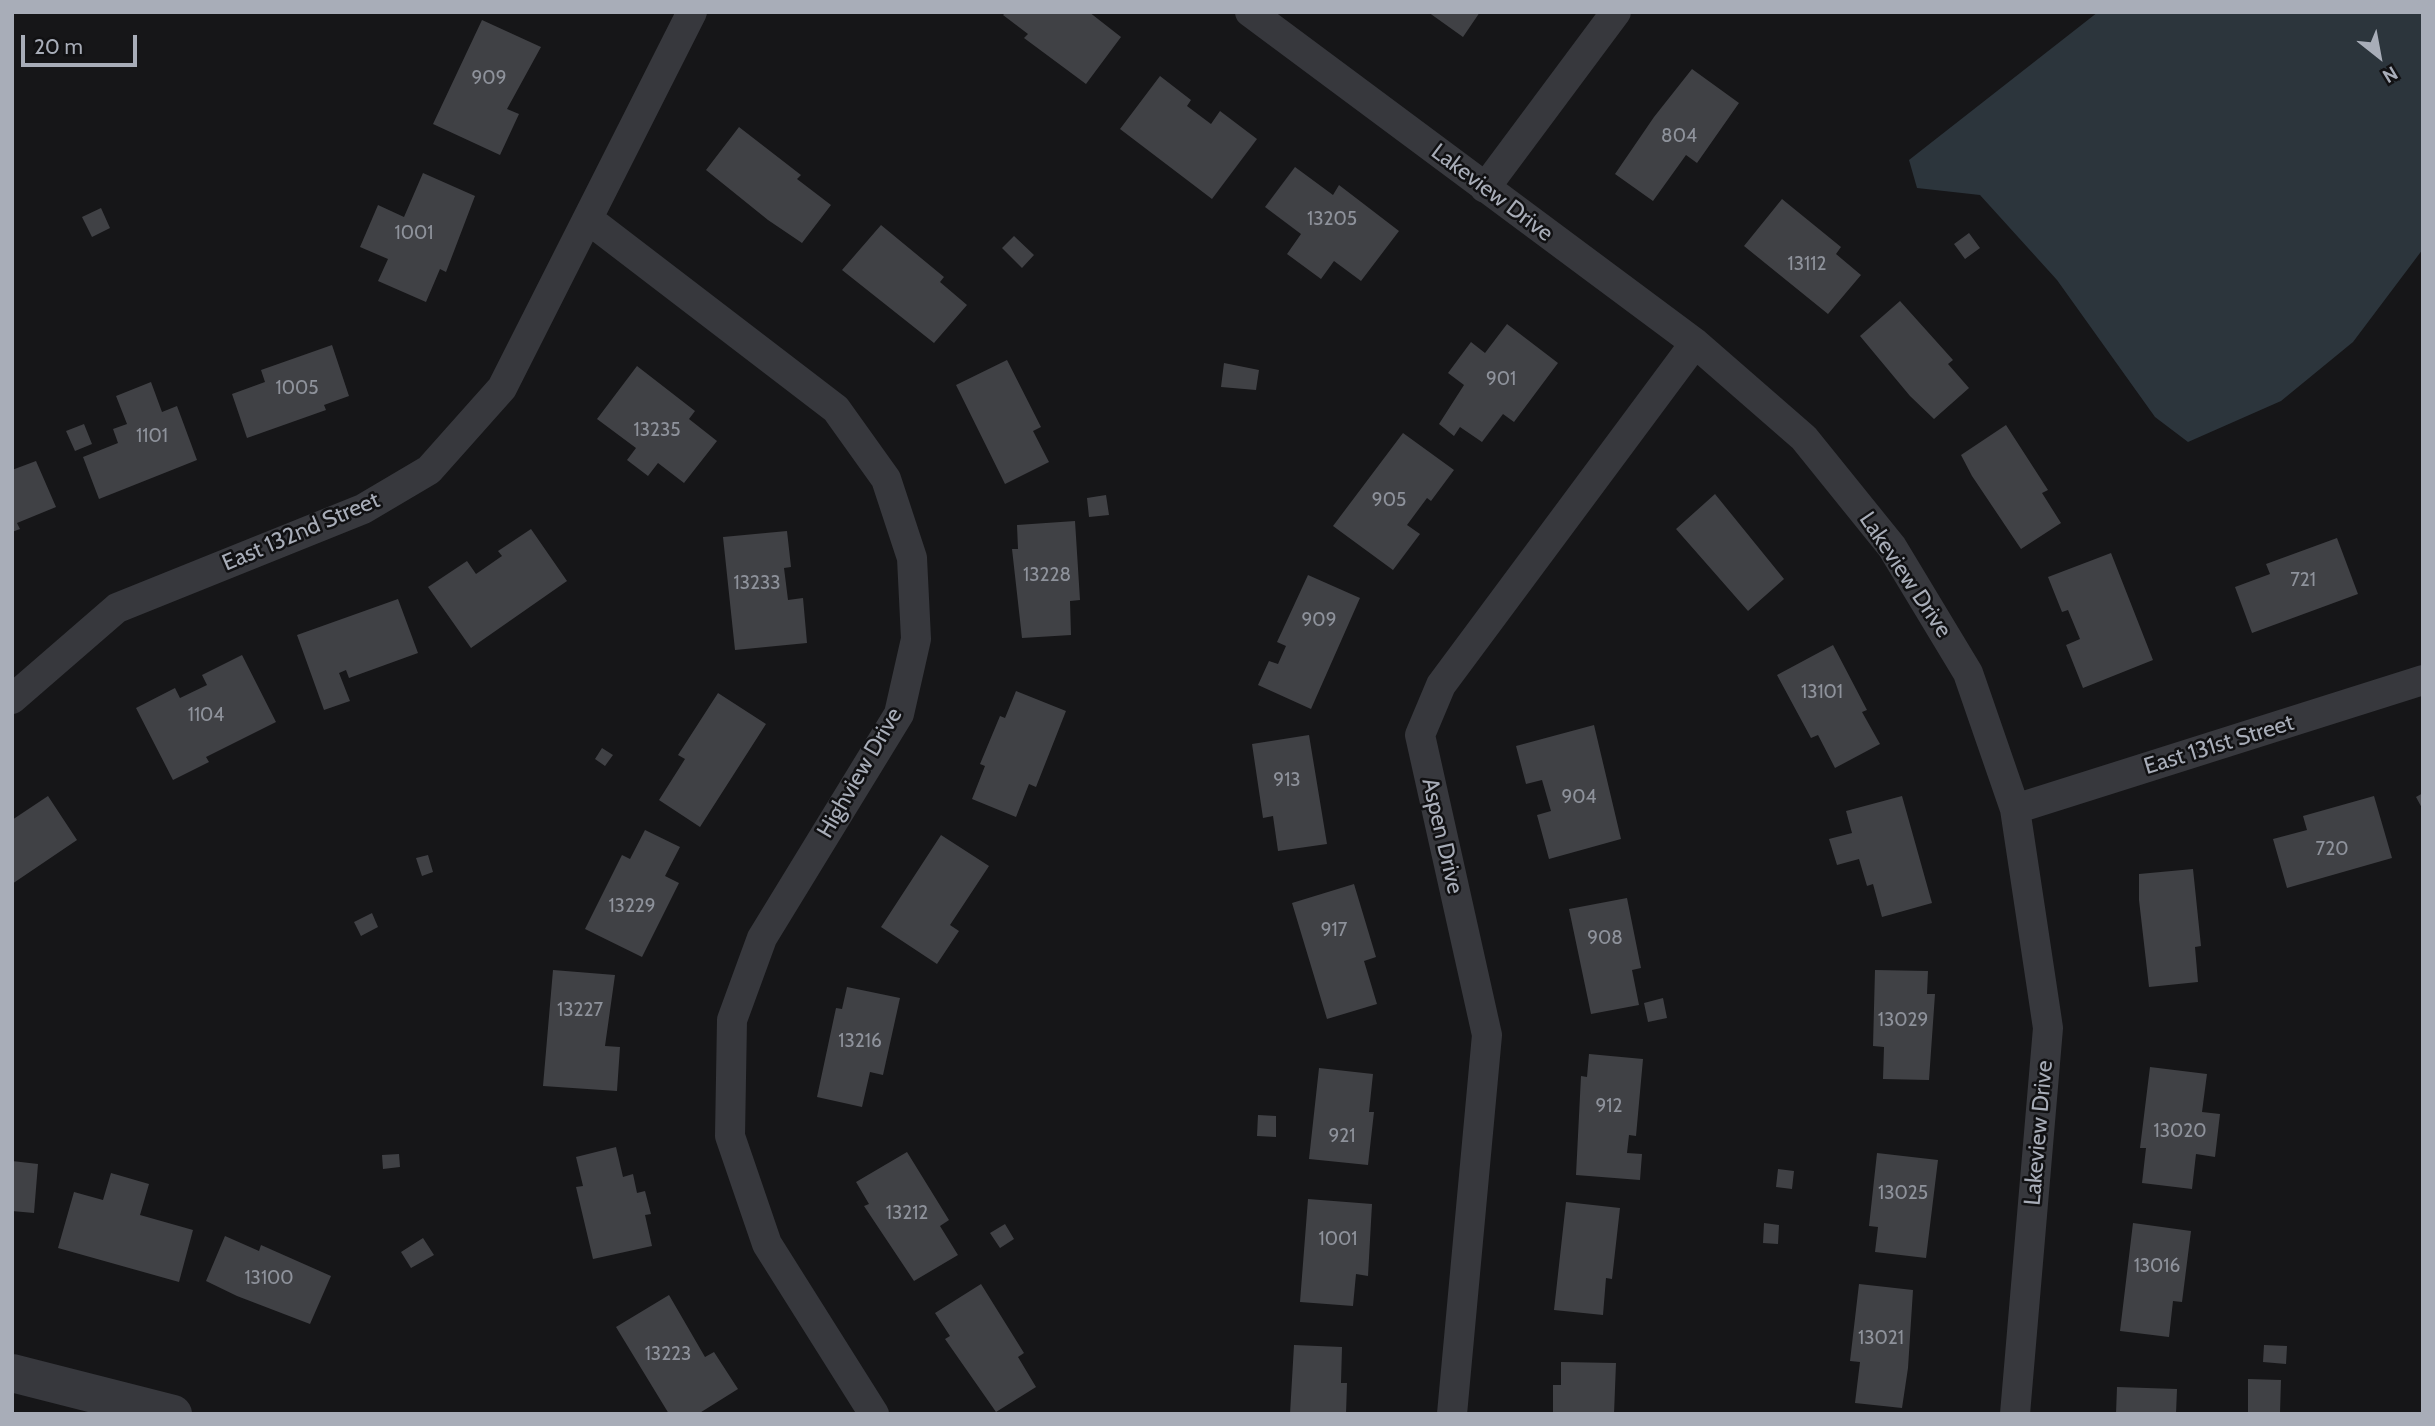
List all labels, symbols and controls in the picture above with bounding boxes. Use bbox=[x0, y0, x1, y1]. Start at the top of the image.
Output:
scale bar bbox=[24, 21, 140, 65]
north arrow bbox=[2344, 21, 2414, 91]
text: 20 m bbox=[34, 34, 83, 59]
text: N bbox=[2378, 61, 2402, 88]
house number: 909 bbox=[472, 67, 506, 89]
house number: 804 bbox=[1661, 125, 1697, 147]
street label: Lakeview Drive bbox=[1426, 138, 1558, 248]
house number: 13205 bbox=[1307, 208, 1357, 230]
house number: 1001 bbox=[395, 222, 433, 244]
house number: 13112 bbox=[1788, 253, 1826, 275]
house number: 901 bbox=[1486, 368, 1516, 390]
house number: 1005 bbox=[276, 377, 318, 399]
house number: 13235 bbox=[634, 419, 680, 441]
house number: 1101 bbox=[136, 425, 168, 447]
street label: East 132nd Street bbox=[218, 486, 384, 578]
house number: 905 bbox=[1372, 489, 1406, 511]
street label: Lakeview Drive bbox=[1853, 507, 1957, 643]
house number: 13228 bbox=[1023, 564, 1071, 586]
house number: 721 bbox=[2290, 569, 2316, 591]
house number: 13233 bbox=[734, 572, 780, 594]
house number: 909 bbox=[1302, 609, 1336, 631]
house number: 13101 bbox=[1801, 681, 1843, 703]
street label: Highview Drive bbox=[812, 703, 908, 843]
house number: 1104 bbox=[188, 704, 224, 726]
street label: East 131st Street bbox=[2141, 709, 2297, 781]
house number: 913 bbox=[1273, 769, 1301, 791]
street label: Aspen Drive bbox=[1415, 775, 1469, 897]
house number: 904 bbox=[1561, 786, 1597, 808]
house number: 720 bbox=[2316, 838, 2348, 860]
house number: 13229 bbox=[608, 895, 656, 917]
house number: 917 bbox=[1321, 919, 1347, 941]
house number: 908 bbox=[1587, 927, 1623, 949]
house number: 13227 bbox=[557, 999, 603, 1021]
house number: 13029 bbox=[1878, 1009, 1928, 1031]
house number: 13216 bbox=[838, 1030, 882, 1052]
street label: Lakeview Drive bbox=[2019, 1059, 2059, 1207]
house number: 912 bbox=[1596, 1095, 1622, 1117]
house number: 13020 bbox=[2154, 1120, 2206, 1142]
house number: 921 bbox=[1329, 1125, 1355, 1147]
house number: 13025 bbox=[1878, 1182, 1928, 1204]
house number: 13212 bbox=[886, 1202, 928, 1224]
house number: 1001 bbox=[1319, 1228, 1357, 1250]
house number: 13016 bbox=[2134, 1255, 2180, 1277]
house number: 13100 bbox=[244, 1267, 294, 1289]
house number: 13021 bbox=[1858, 1327, 1904, 1349]
house number: 13223 bbox=[645, 1343, 691, 1365]

